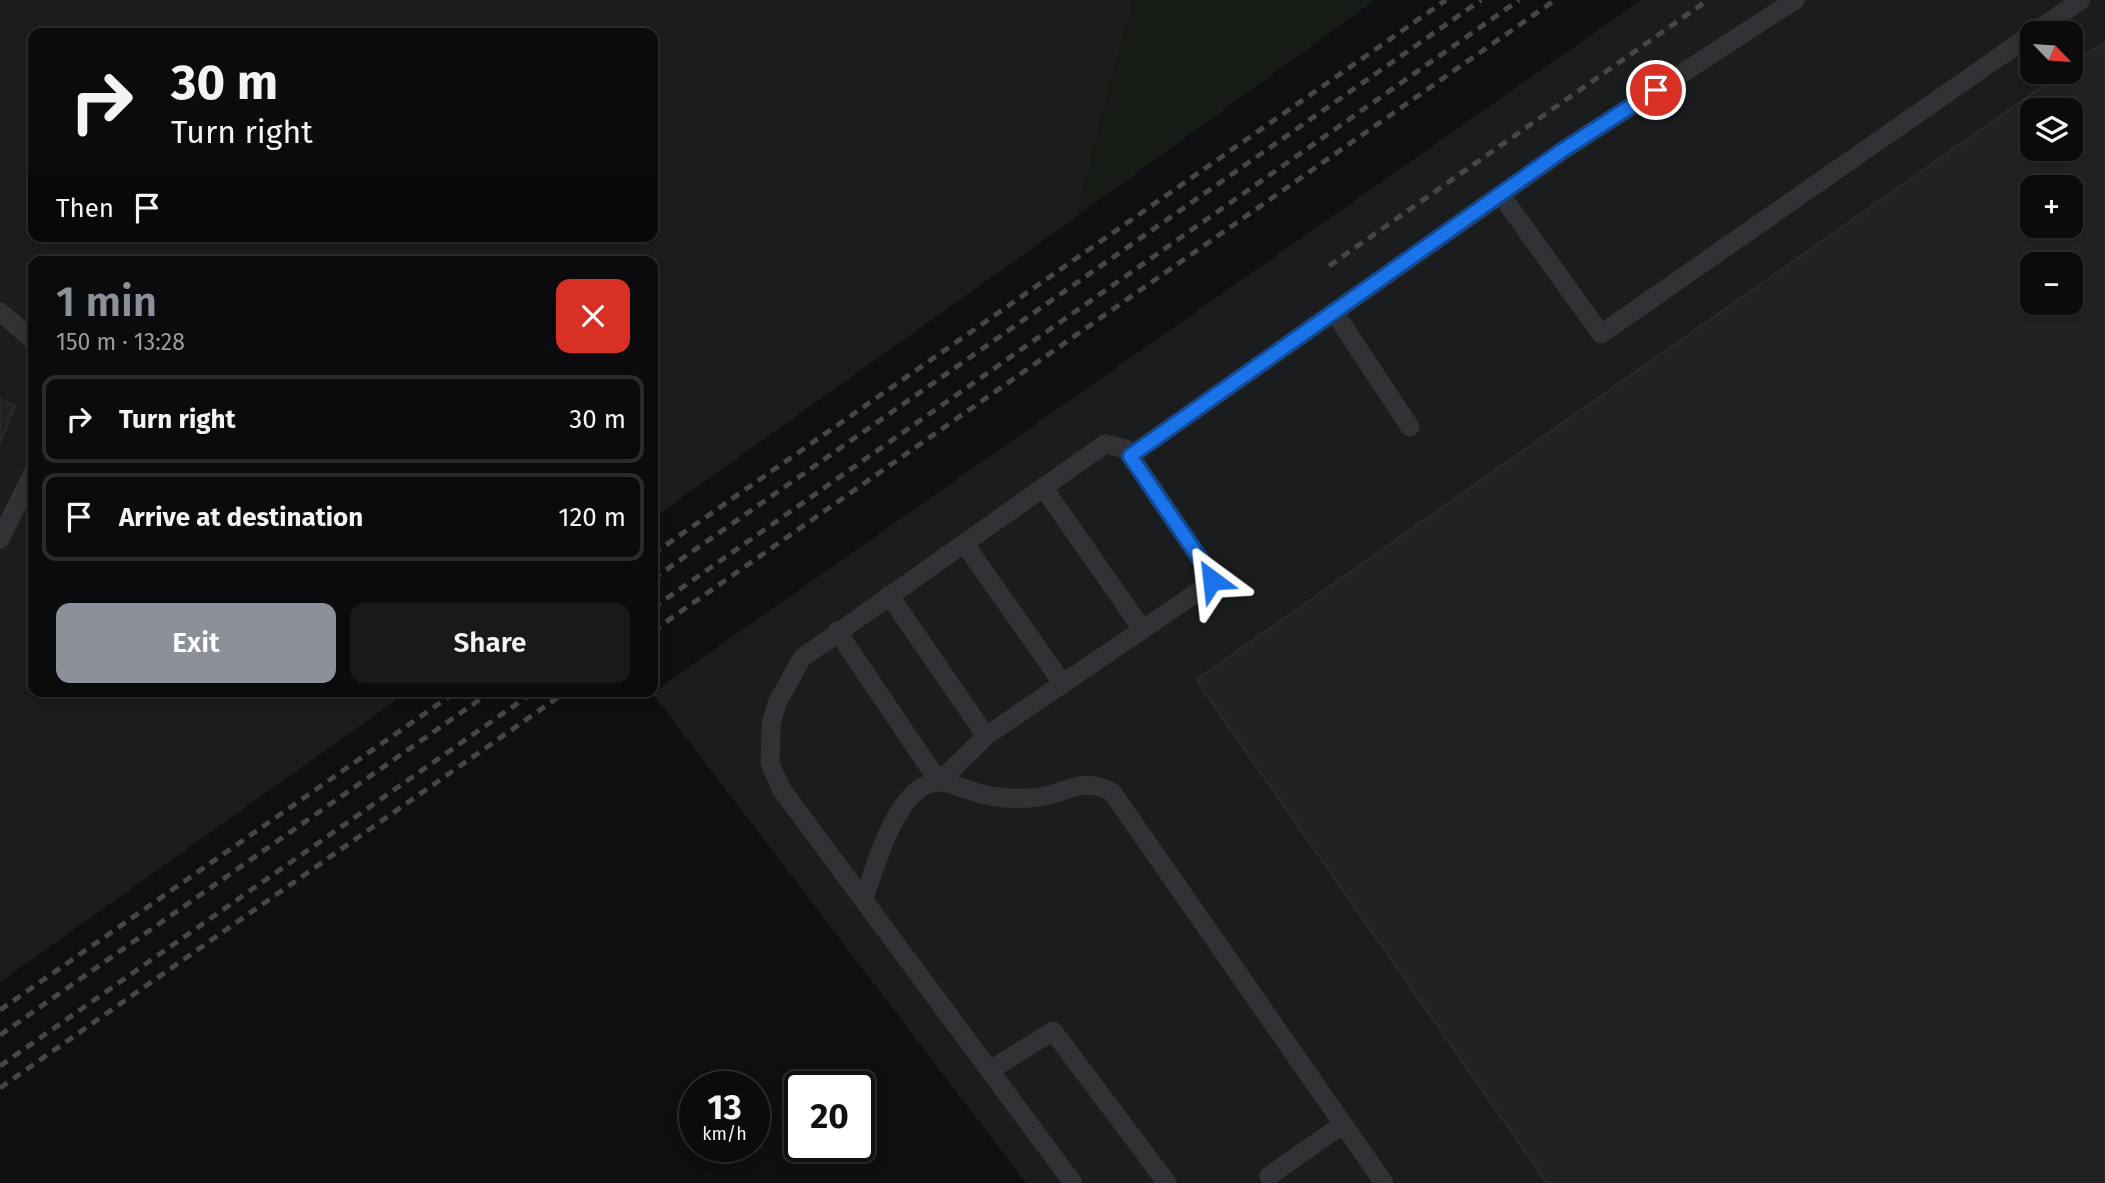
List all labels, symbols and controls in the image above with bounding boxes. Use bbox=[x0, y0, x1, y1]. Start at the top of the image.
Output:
north arrow bbox=[2020, 21, 2082, 84]
map controls bbox=[2020, 21, 2083, 315]
text: 30 m bbox=[171, 53, 278, 112]
icon: right bbox=[56, 56, 147, 147]
pin bbox=[1626, 60, 1686, 120]
icon: arrive bbox=[1637, 71, 1675, 109]
button: layers bbox=[2020, 98, 2083, 161]
text: Turn right bbox=[171, 113, 313, 151]
button: + bbox=[2020, 175, 2083, 238]
icon: arrive bbox=[128, 189, 166, 227]
text: Then bbox=[56, 193, 114, 224]
button: − bbox=[2020, 252, 2083, 315]
text: 1 min bbox=[56, 277, 157, 327]
button: close bbox=[556, 279, 630, 353]
text: 150 m · 13:28 bbox=[56, 328, 185, 356]
icon: right bbox=[60, 400, 98, 438]
text: Turn right bbox=[119, 404, 236, 435]
text: 30 m bbox=[569, 404, 626, 435]
icon: arrive bbox=[60, 498, 98, 536]
text: Arrive at destination bbox=[119, 502, 363, 533]
text: 120 m bbox=[558, 502, 626, 533]
position arrow bbox=[1175, 543, 1249, 617]
button: Exit bbox=[56, 603, 336, 683]
button: Share bbox=[350, 603, 630, 683]
speed limit sign: 20 bbox=[784, 1071, 875, 1162]
text: 13 bbox=[707, 1086, 742, 1128]
text: km/h bbox=[702, 1123, 747, 1145]

